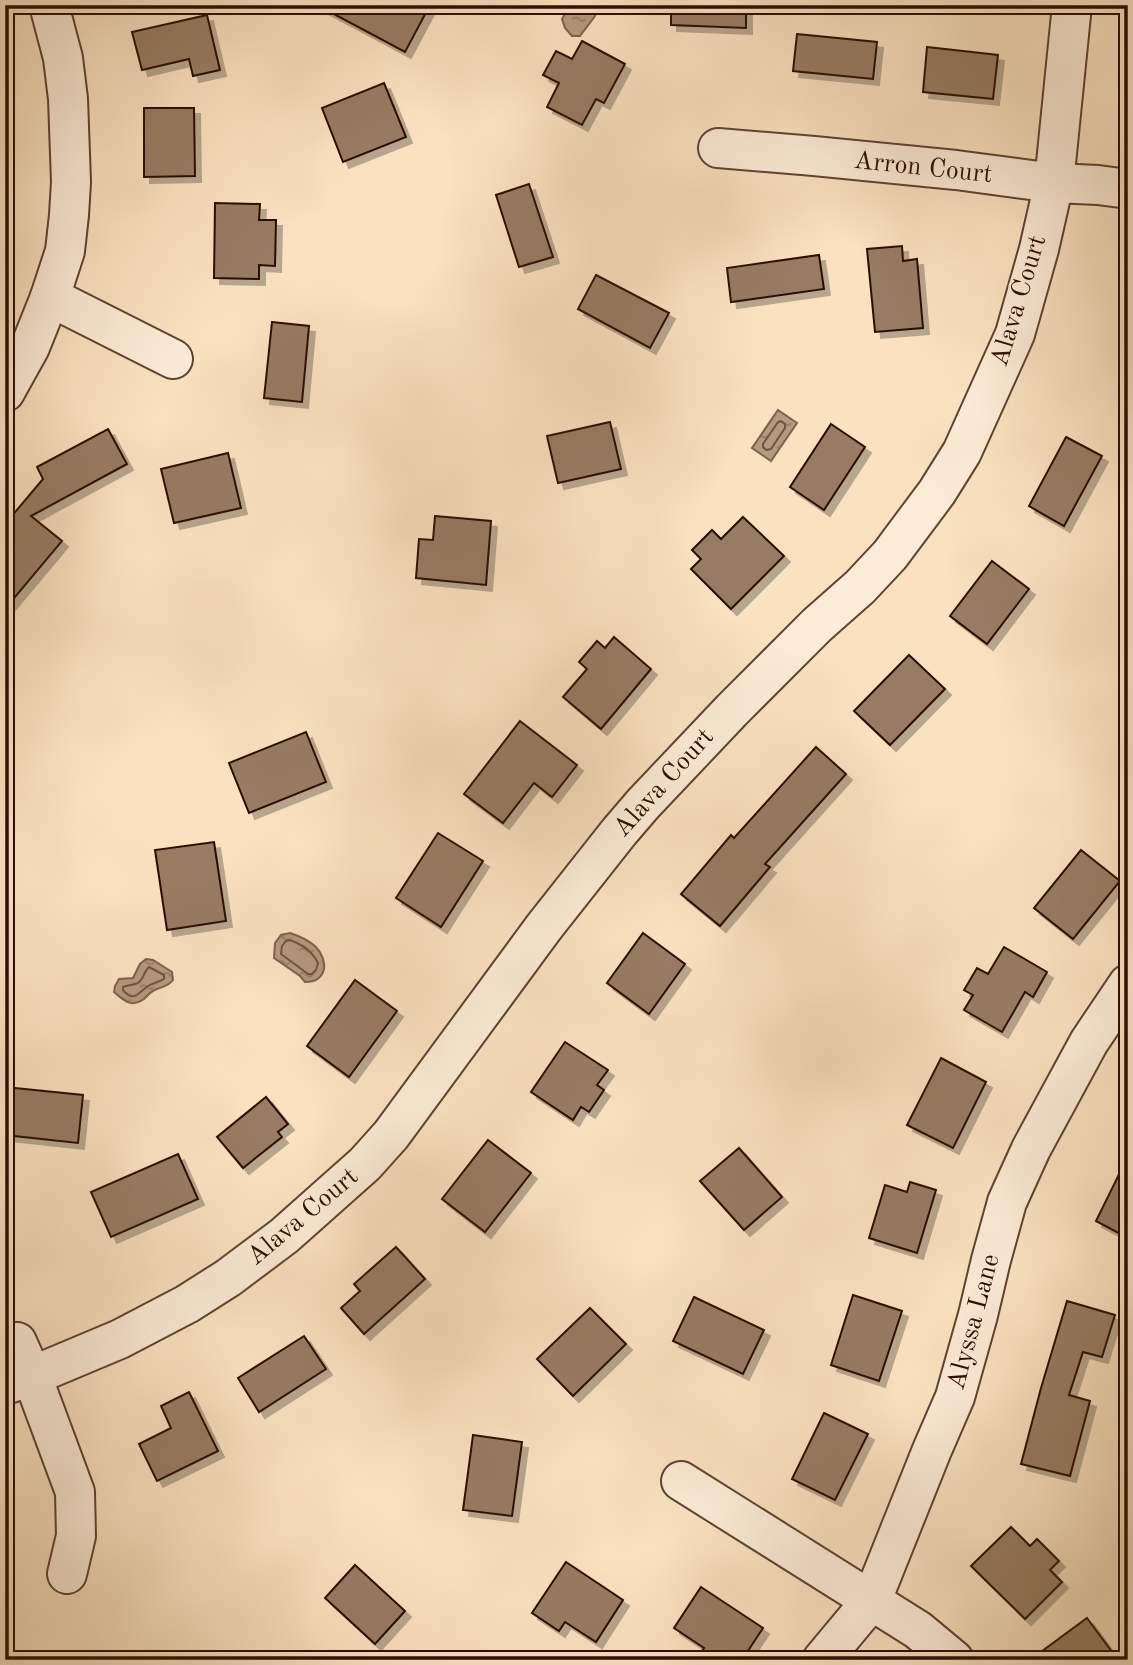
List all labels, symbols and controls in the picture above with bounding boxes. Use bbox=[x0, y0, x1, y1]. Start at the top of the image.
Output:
street label: Arron Court bbox=[852, 148, 994, 188]
street label: Alava Court bbox=[987, 232, 1051, 370]
street label: Alava Court bbox=[609, 724, 719, 842]
street label: Alava Court bbox=[243, 1163, 363, 1271]
street label: Alyssa Lane bbox=[943, 1251, 1005, 1393]

